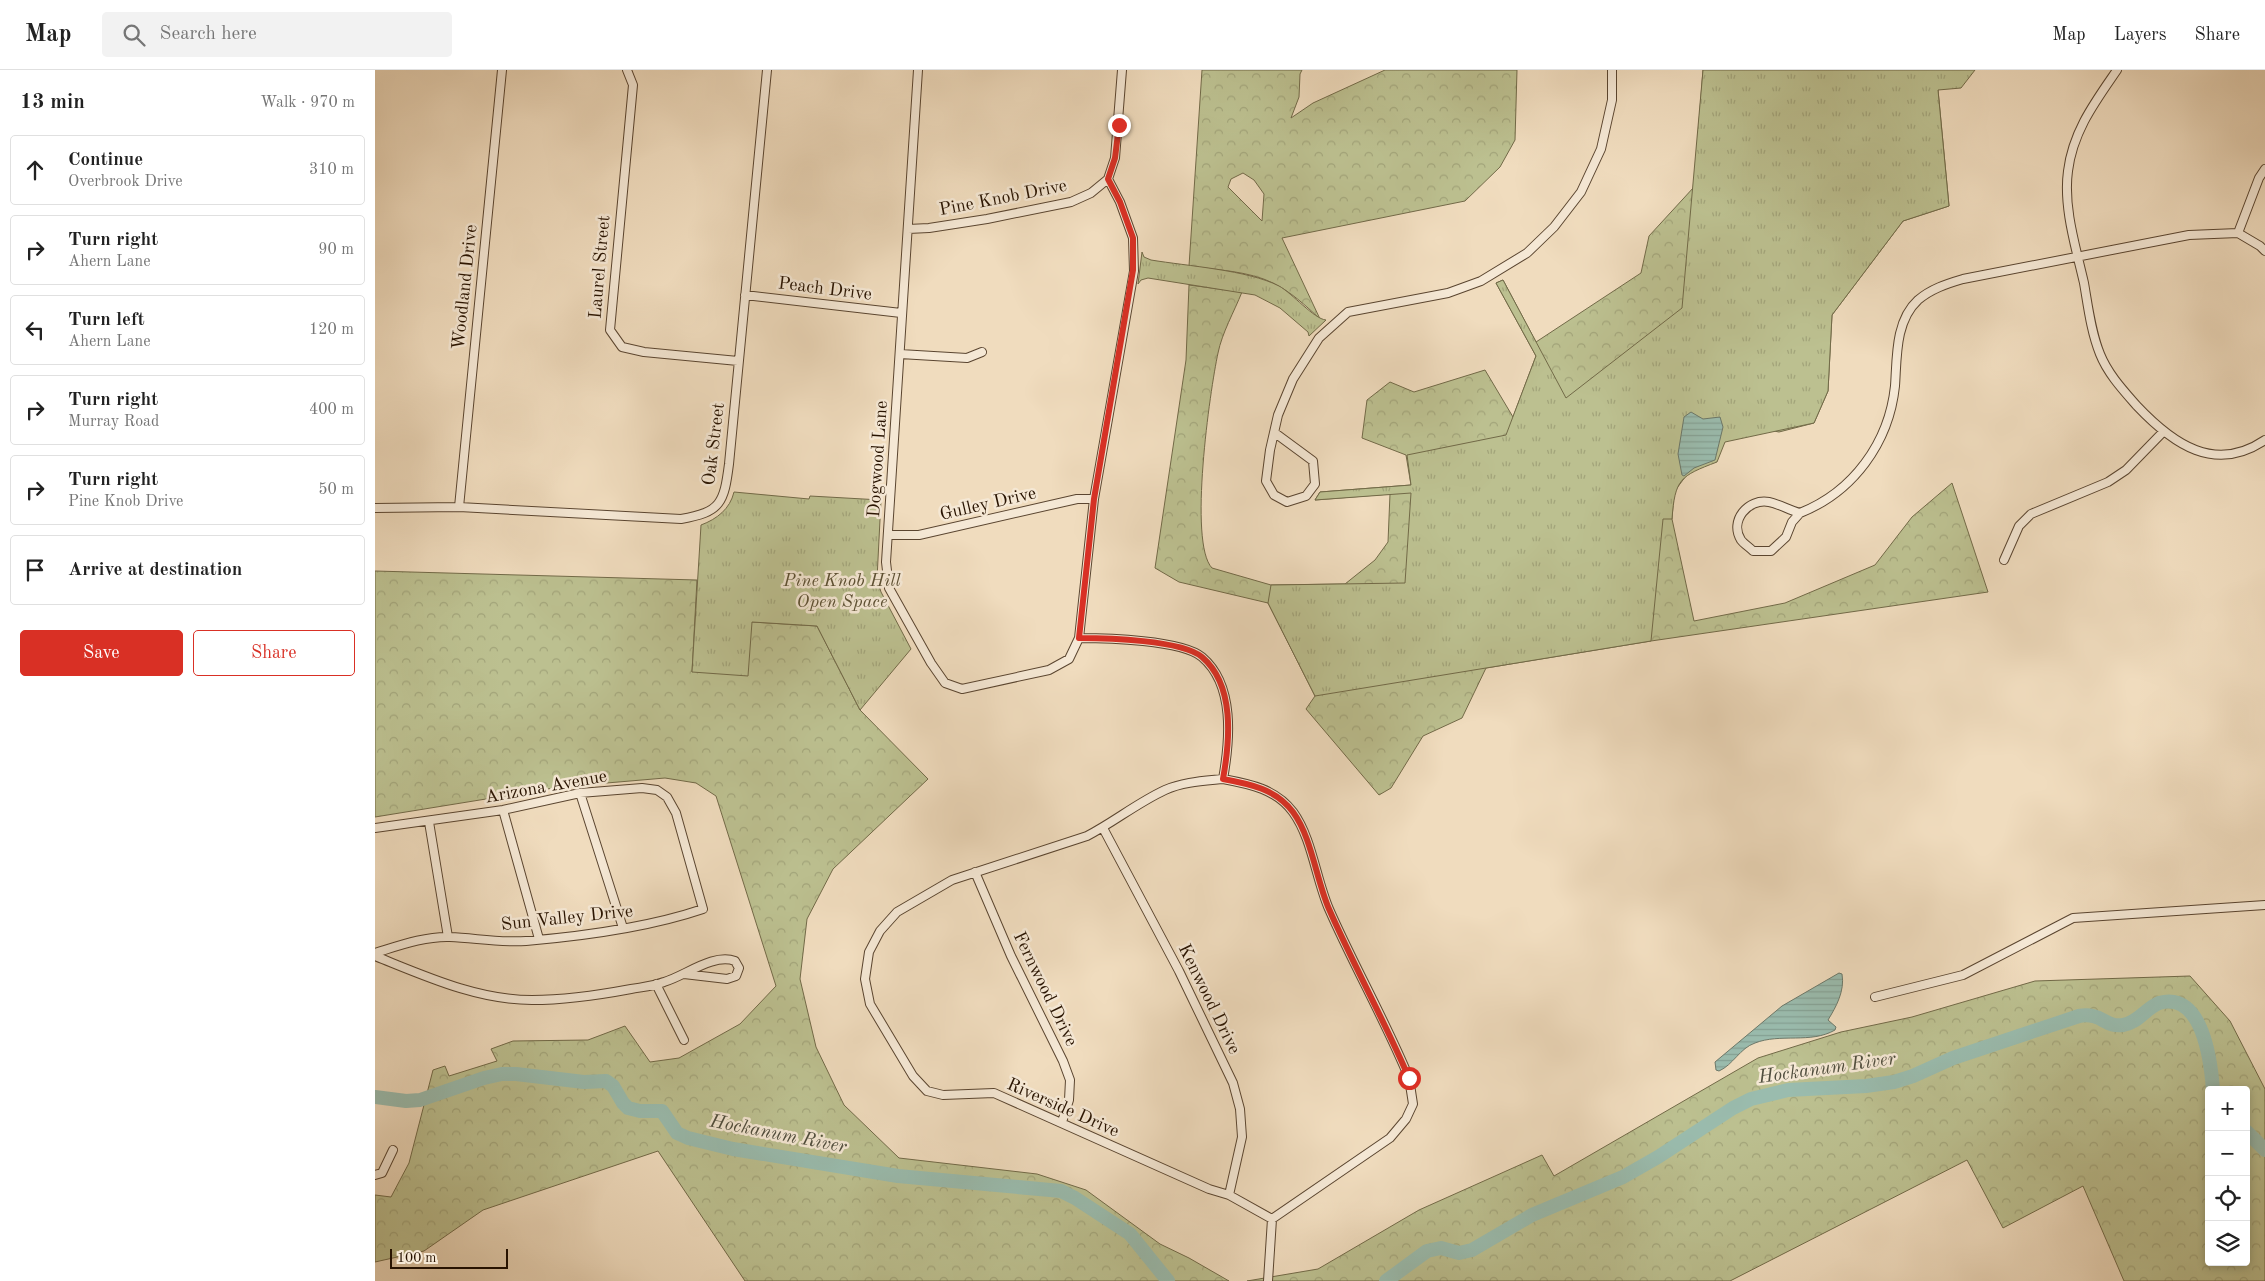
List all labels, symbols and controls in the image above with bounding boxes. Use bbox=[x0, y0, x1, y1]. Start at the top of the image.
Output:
search box bbox=[102, 12, 452, 57]
icon: search bbox=[120, 21, 148, 49]
text: Map bbox=[25, 23, 72, 47]
text: Search here bbox=[160, 25, 257, 44]
text: Map bbox=[2052, 26, 2086, 44]
text: Layers bbox=[2114, 26, 2166, 44]
text: Share bbox=[2194, 26, 2240, 44]
text: 13 min bbox=[20, 92, 85, 113]
text: Walk · 970 m bbox=[260, 95, 355, 111]
route end bbox=[1108, 114, 1131, 137]
text: Continue bbox=[68, 151, 143, 170]
icon: ahead bbox=[21, 156, 49, 184]
text: 310 m bbox=[309, 162, 354, 178]
text: Overbrook Drive bbox=[68, 174, 183, 190]
street label: Pine Knob Drive bbox=[938, 177, 1068, 219]
street label: Laurel Street bbox=[587, 214, 613, 320]
street label: Woodland Drive bbox=[449, 223, 481, 351]
text: Turn right bbox=[68, 231, 158, 250]
icon: right bbox=[21, 236, 49, 264]
text: 90 m bbox=[318, 242, 354, 258]
text: Ahern Lane bbox=[68, 254, 151, 270]
street label: Peach Drive bbox=[777, 274, 873, 304]
text: Turn left bbox=[68, 311, 145, 330]
icon: left bbox=[21, 316, 49, 344]
text: 120 m bbox=[309, 322, 354, 338]
text: Ahern Lane bbox=[68, 334, 151, 350]
text: Turn right bbox=[68, 391, 158, 410]
icon: right bbox=[21, 396, 49, 424]
street label: Dogwood Lane bbox=[865, 400, 891, 518]
street label: Oak Street bbox=[700, 401, 728, 487]
text: 400 m bbox=[309, 402, 354, 418]
text: Murray Road bbox=[68, 414, 159, 430]
text: Turn right bbox=[68, 471, 158, 490]
icon: right bbox=[21, 476, 49, 504]
text: 50 m bbox=[318, 482, 354, 498]
street label: Gulley Drive bbox=[938, 484, 1038, 524]
text: Pine Knob Drive bbox=[68, 494, 183, 510]
icon: arrive bbox=[21, 556, 49, 584]
text: Arrive at destination bbox=[68, 561, 242, 580]
park label: Pine Knob Hill Open Space bbox=[782, 572, 901, 611]
button: Save bbox=[20, 630, 183, 676]
button: Share bbox=[193, 630, 355, 676]
street label: Arizona Avenue bbox=[484, 767, 608, 807]
street label: Sun Valley Drive bbox=[500, 902, 634, 934]
street label: Fernwood Drive bbox=[1010, 929, 1080, 1049]
street label: Kenwood Drive bbox=[1175, 941, 1243, 1057]
water label: Hockanum River bbox=[1756, 1050, 1898, 1088]
route start bbox=[1398, 1067, 1421, 1090]
street label: Riverside Drive bbox=[1004, 1075, 1122, 1141]
map controls bbox=[2205, 1086, 2250, 1266]
button: + bbox=[2205, 1086, 2250, 1131]
water label: Hockanum River bbox=[707, 1112, 849, 1158]
button: − bbox=[2205, 1131, 2250, 1176]
button: locate bbox=[2205, 1176, 2250, 1221]
button: layers bbox=[2205, 1221, 2250, 1266]
scale bar bbox=[390, 1246, 507, 1269]
text: 100 m bbox=[397, 1251, 436, 1265]

